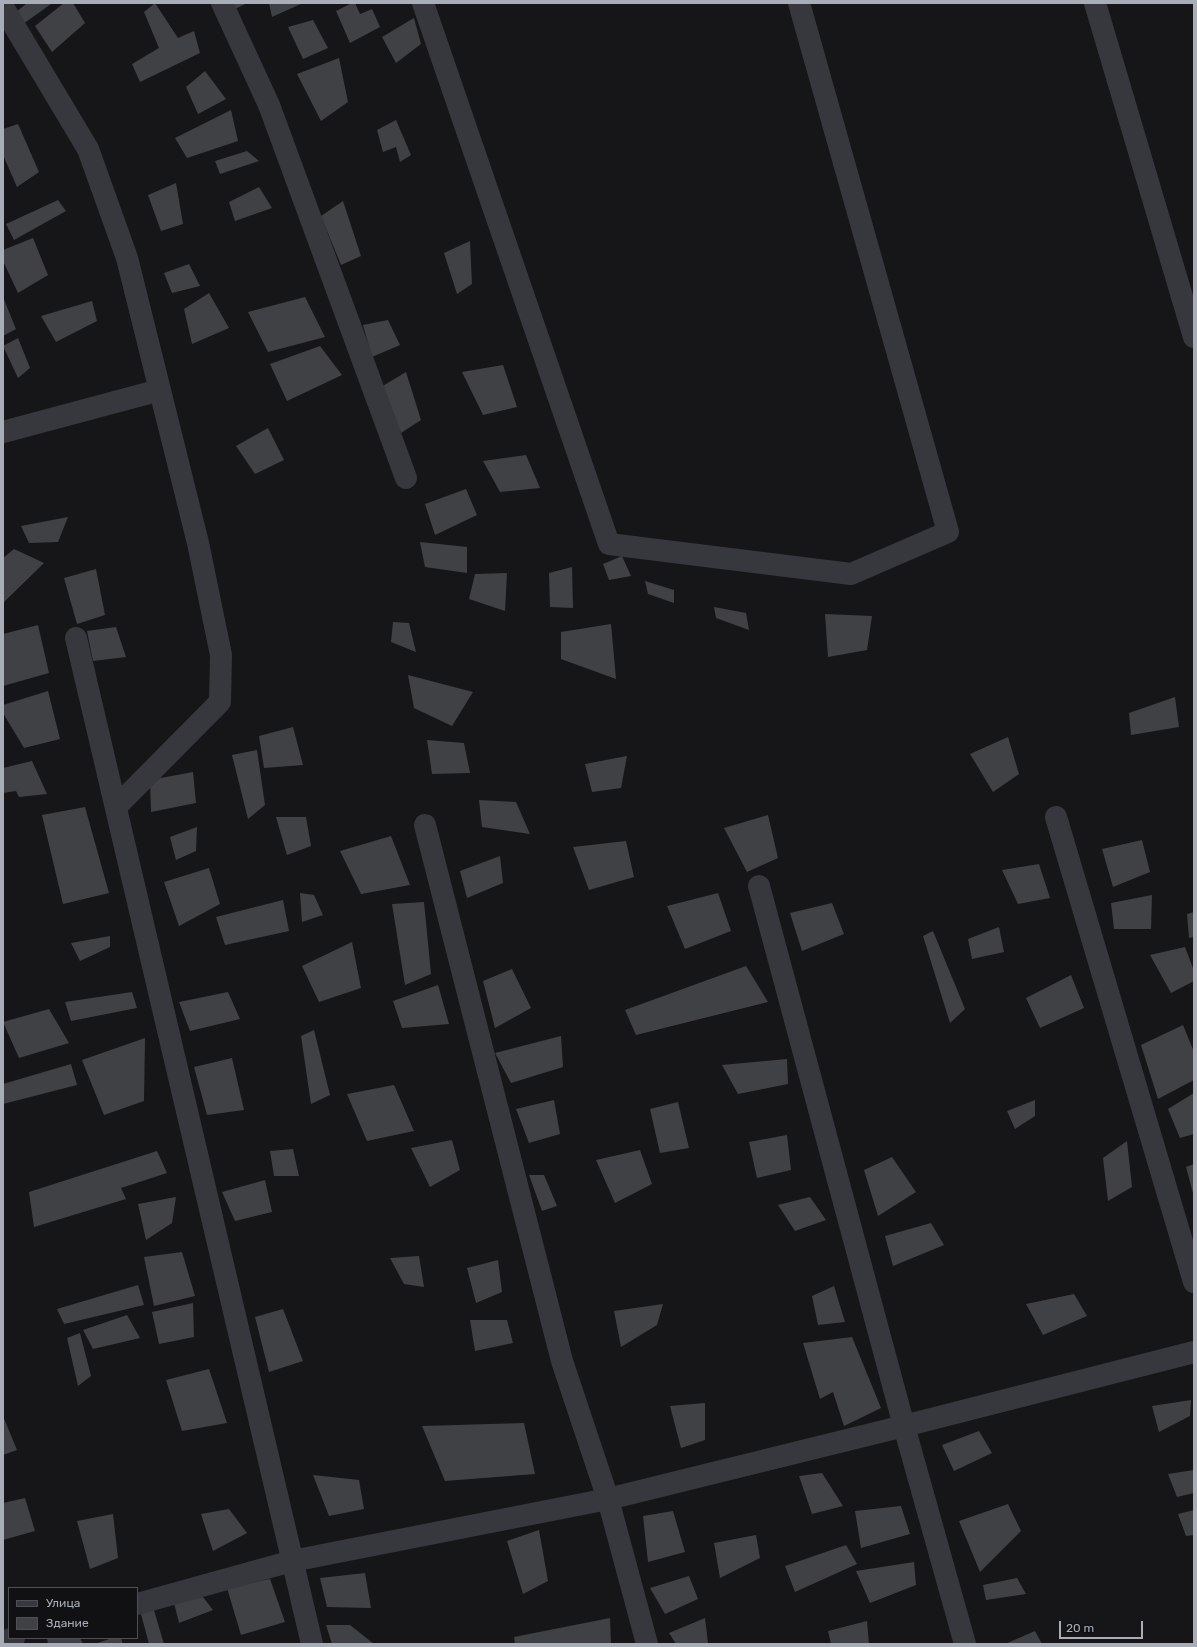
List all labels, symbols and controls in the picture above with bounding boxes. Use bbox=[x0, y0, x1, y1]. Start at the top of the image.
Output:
legend bbox=[8, 1587, 138, 1639]
text: Улица bbox=[46, 1596, 80, 1610]
scale bar bbox=[1061, 1613, 1145, 1639]
text: Здание bbox=[46, 1616, 89, 1630]
text: 20 m bbox=[1066, 1621, 1094, 1635]

